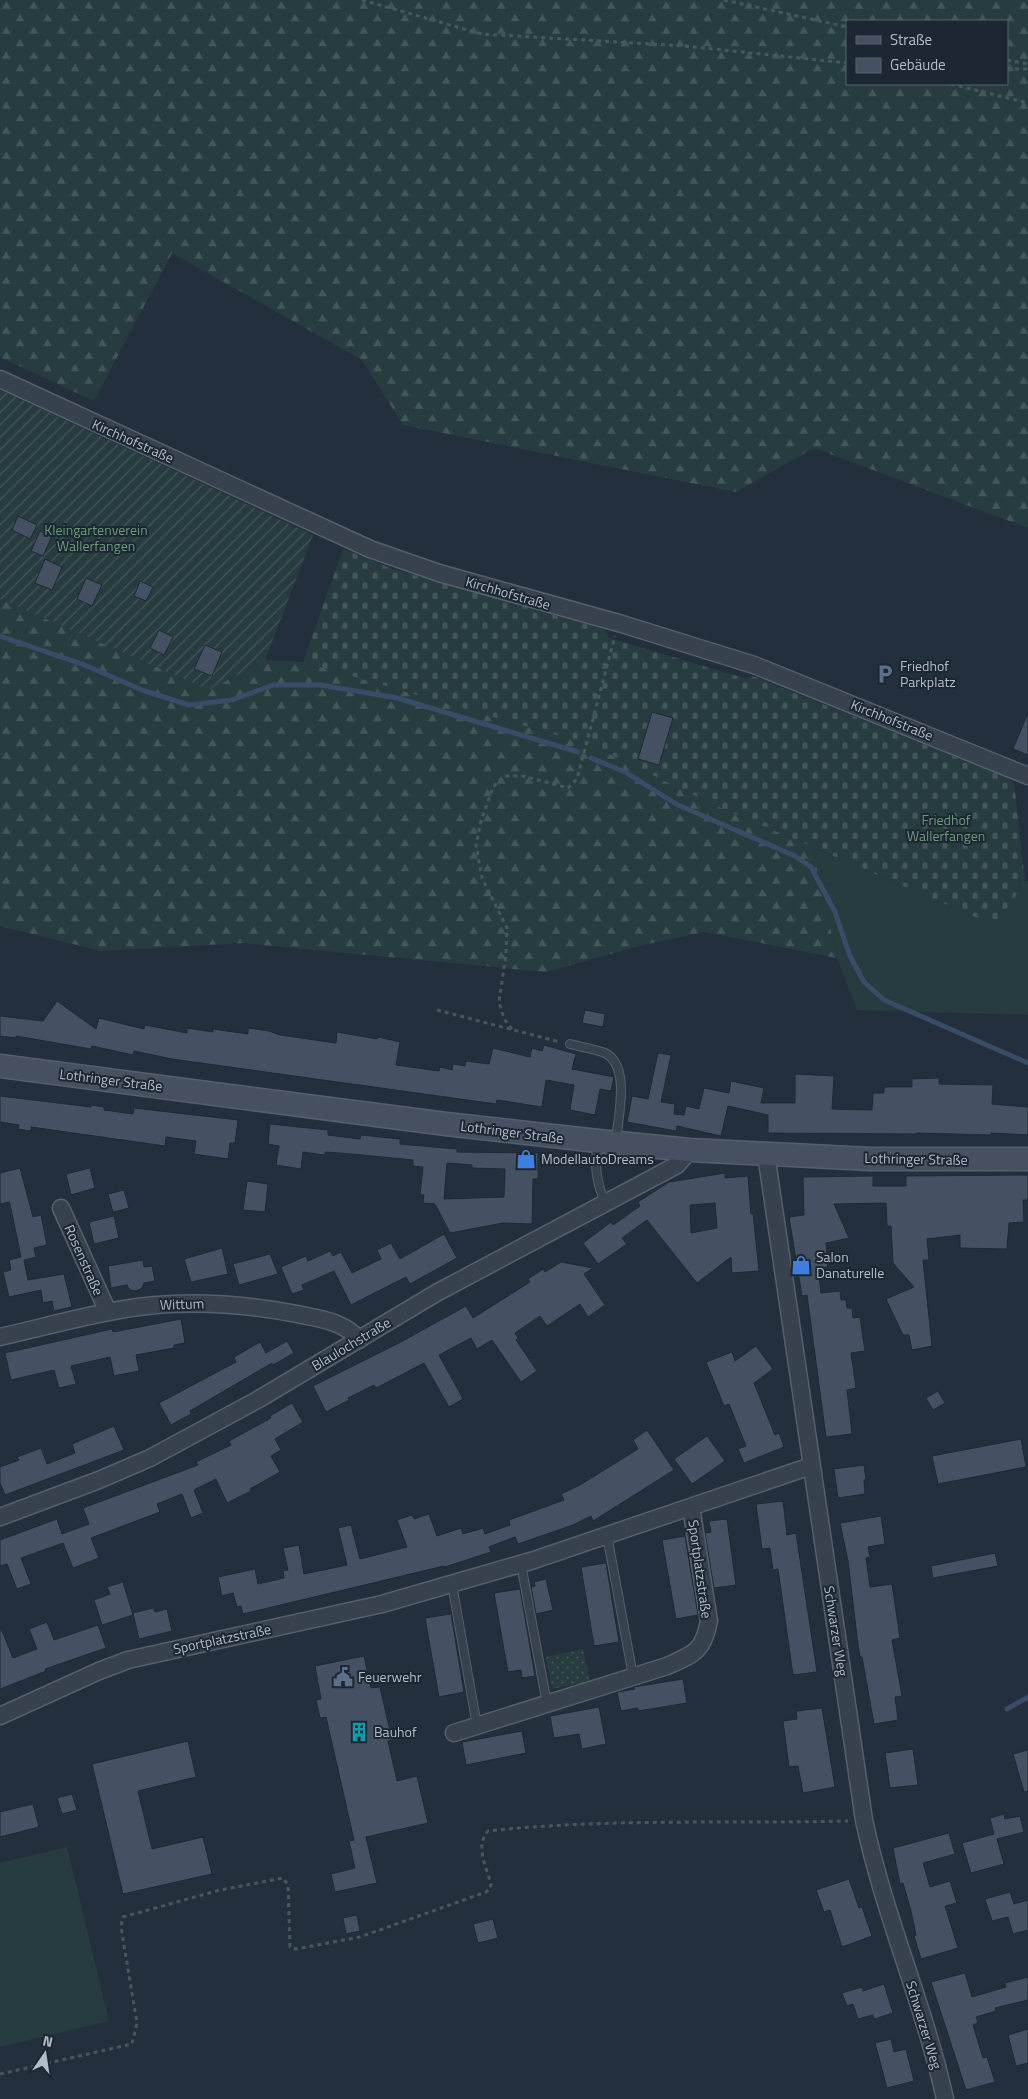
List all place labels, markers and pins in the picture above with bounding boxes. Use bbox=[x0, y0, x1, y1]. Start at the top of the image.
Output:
place label: Friedhof Parkplatz bbox=[900, 655, 956, 692]
parking icon: Friedhof Parkplatz bbox=[874, 663, 896, 685]
shop icon: ModellautoDreams bbox=[515, 1148, 537, 1170]
place label: ModellautoDreams bbox=[541, 1148, 654, 1169]
place label: Salon Danaturelle bbox=[816, 1246, 884, 1283]
shop icon: Salon Danaturelle bbox=[790, 1254, 812, 1276]
public building icon: Feuerwehr bbox=[332, 1666, 354, 1688]
place label: Feuerwehr bbox=[358, 1666, 422, 1687]
building icon: Bauhof bbox=[348, 1721, 370, 1743]
place label: Bauhof bbox=[374, 1721, 417, 1742]

